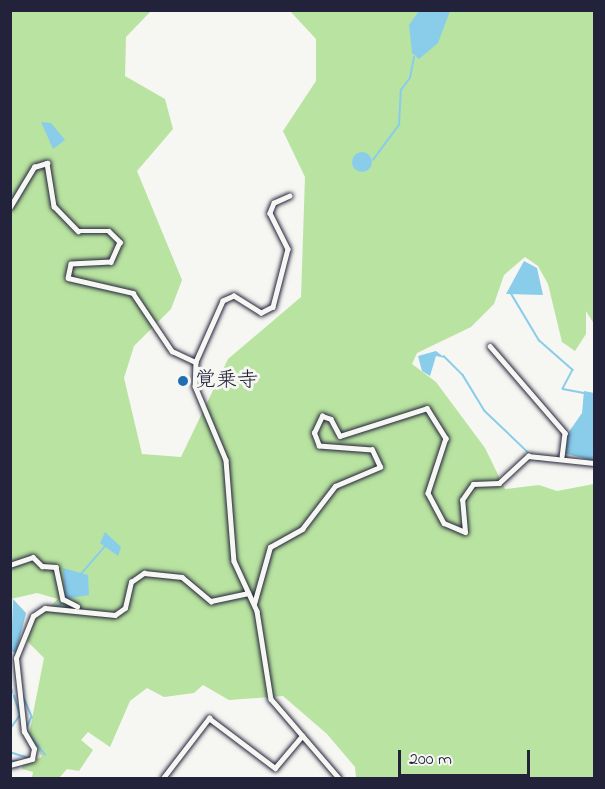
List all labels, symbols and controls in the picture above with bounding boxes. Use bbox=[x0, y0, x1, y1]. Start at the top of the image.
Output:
place label: 覚乗寺 bbox=[195, 368, 258, 394]
marker: 覚乗寺 bbox=[176, 374, 190, 388]
scale bar bbox=[401, 738, 533, 776]
text: 200 m bbox=[409, 747, 452, 773]

